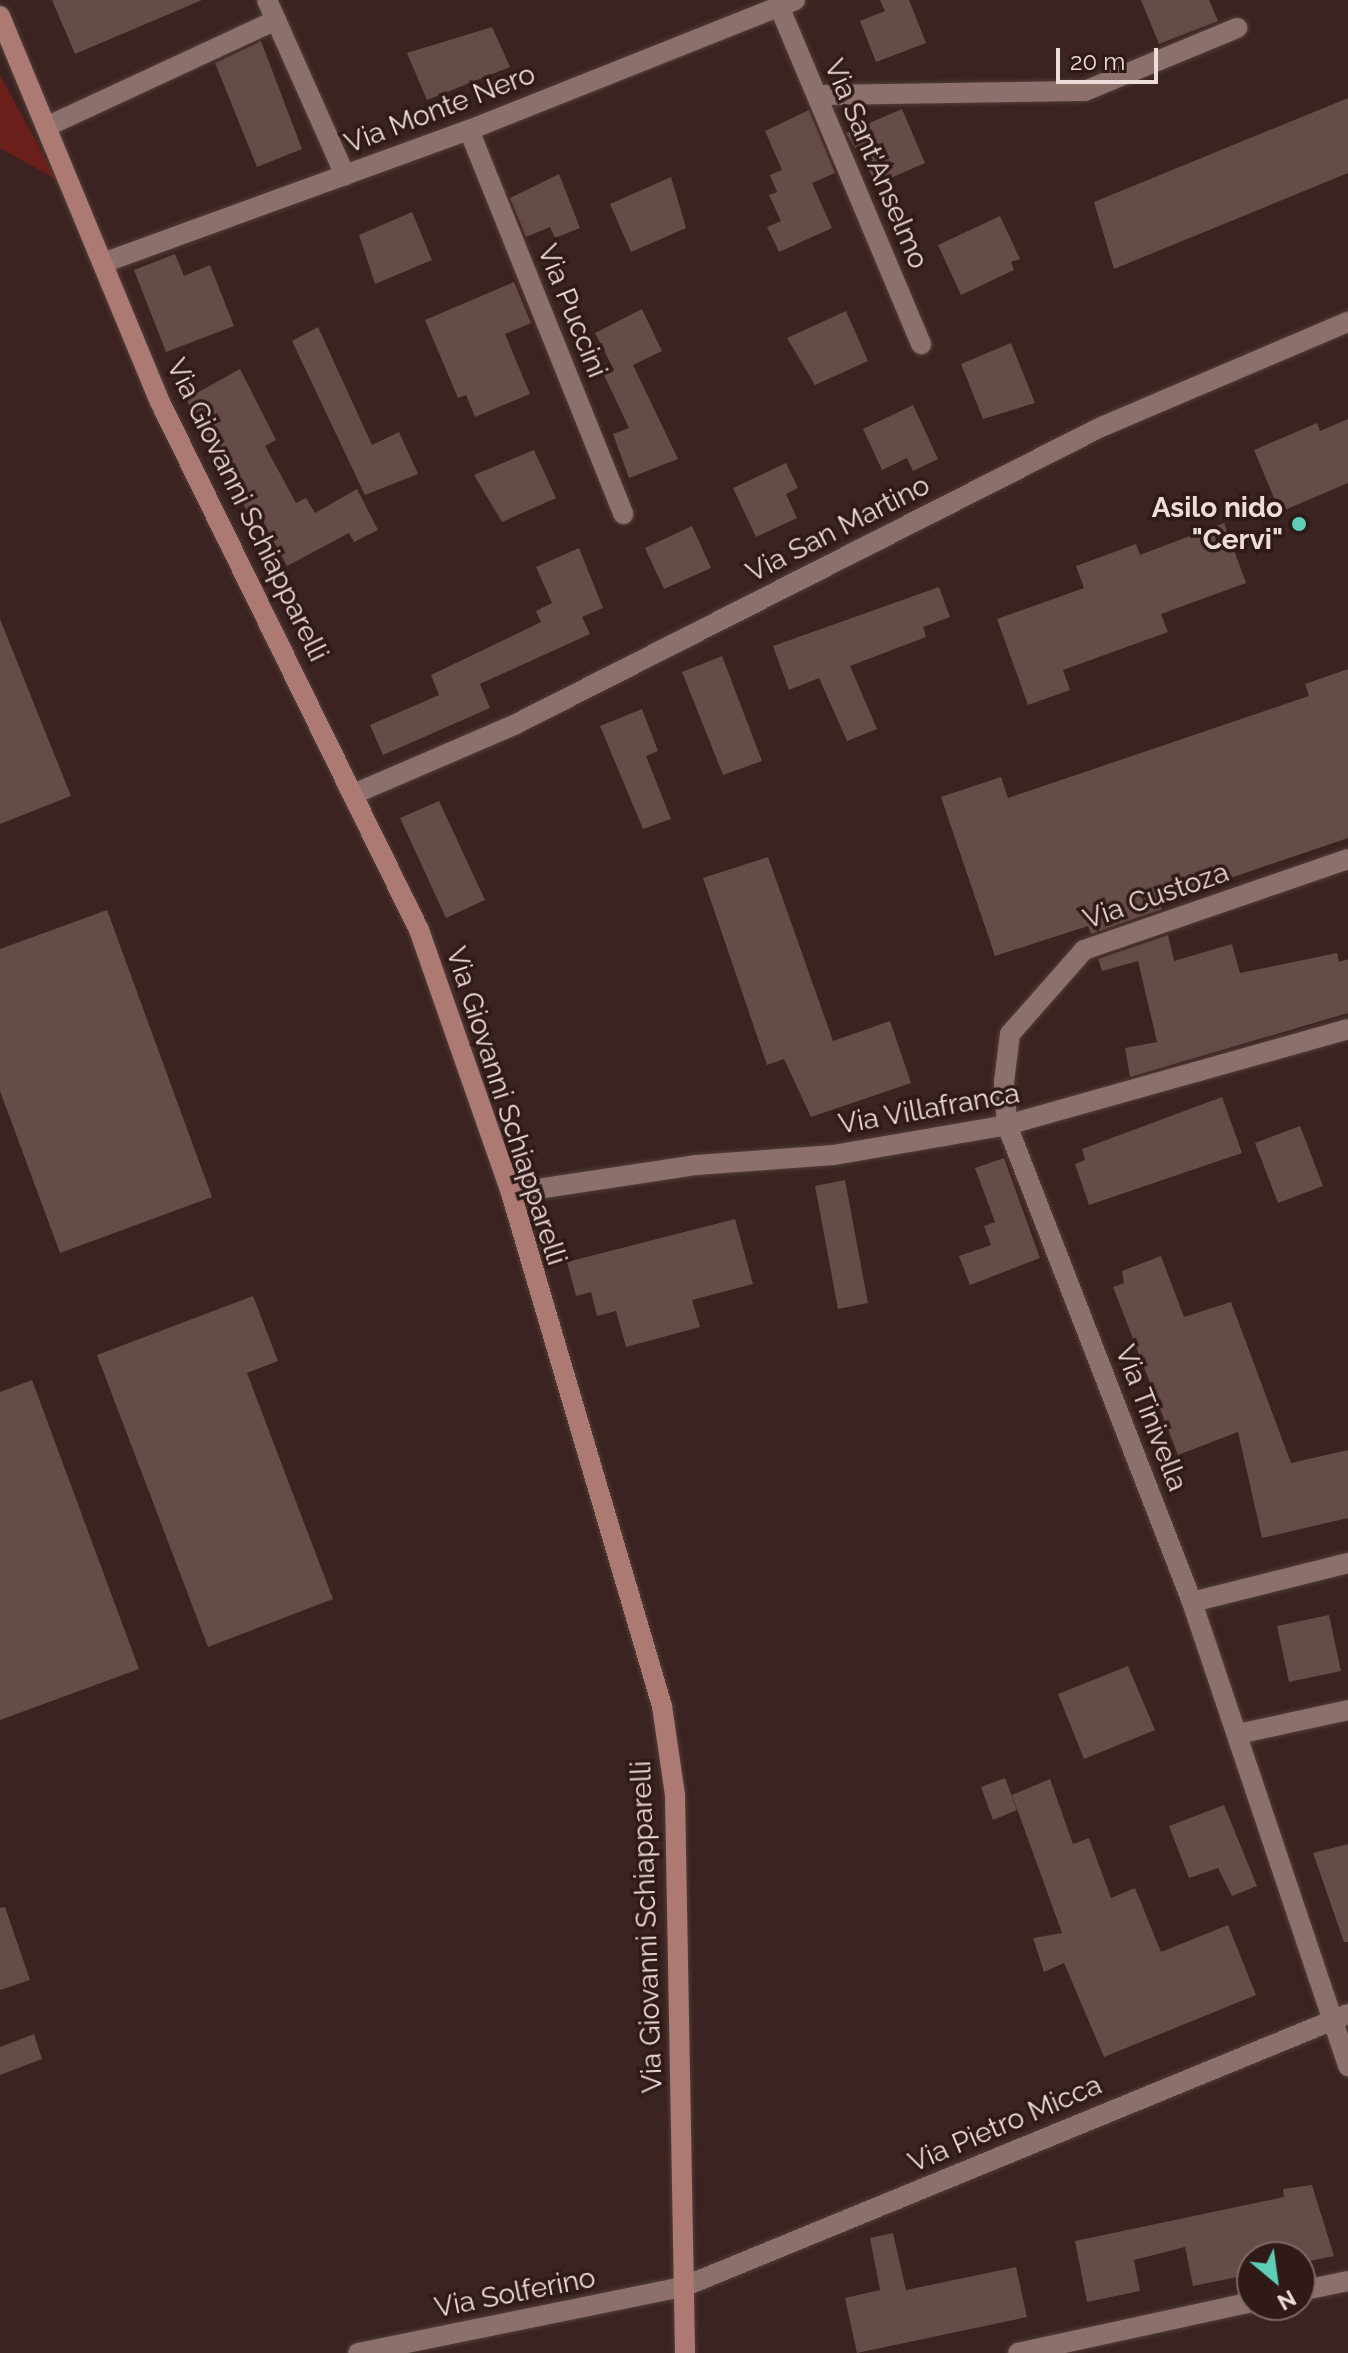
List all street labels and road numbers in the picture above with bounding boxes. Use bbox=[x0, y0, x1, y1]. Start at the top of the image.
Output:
street label: Via Sant'Anselmo bbox=[817, 54, 935, 274]
street label: Via Monte Nero bbox=[340, 57, 540, 161]
street label: Via Puccini bbox=[530, 239, 614, 383]
street label: Via Giovanni Schiapparelli bbox=[159, 353, 335, 667]
street label: Via San Martino bbox=[741, 468, 935, 590]
street label: Via Custoza bbox=[1079, 855, 1233, 937]
street label: Via Giovanni Schiapparelli bbox=[439, 943, 573, 1269]
street label: Via Villafranca bbox=[835, 1076, 1023, 1142]
street label: Via Tinivella bbox=[1108, 1340, 1194, 1496]
street label: Via Giovanni Schiapparelli bbox=[624, 1760, 670, 2094]
street label: Via Pietro Micca bbox=[903, 2068, 1107, 2180]
street label: Via Solferino bbox=[432, 2261, 598, 2325]

